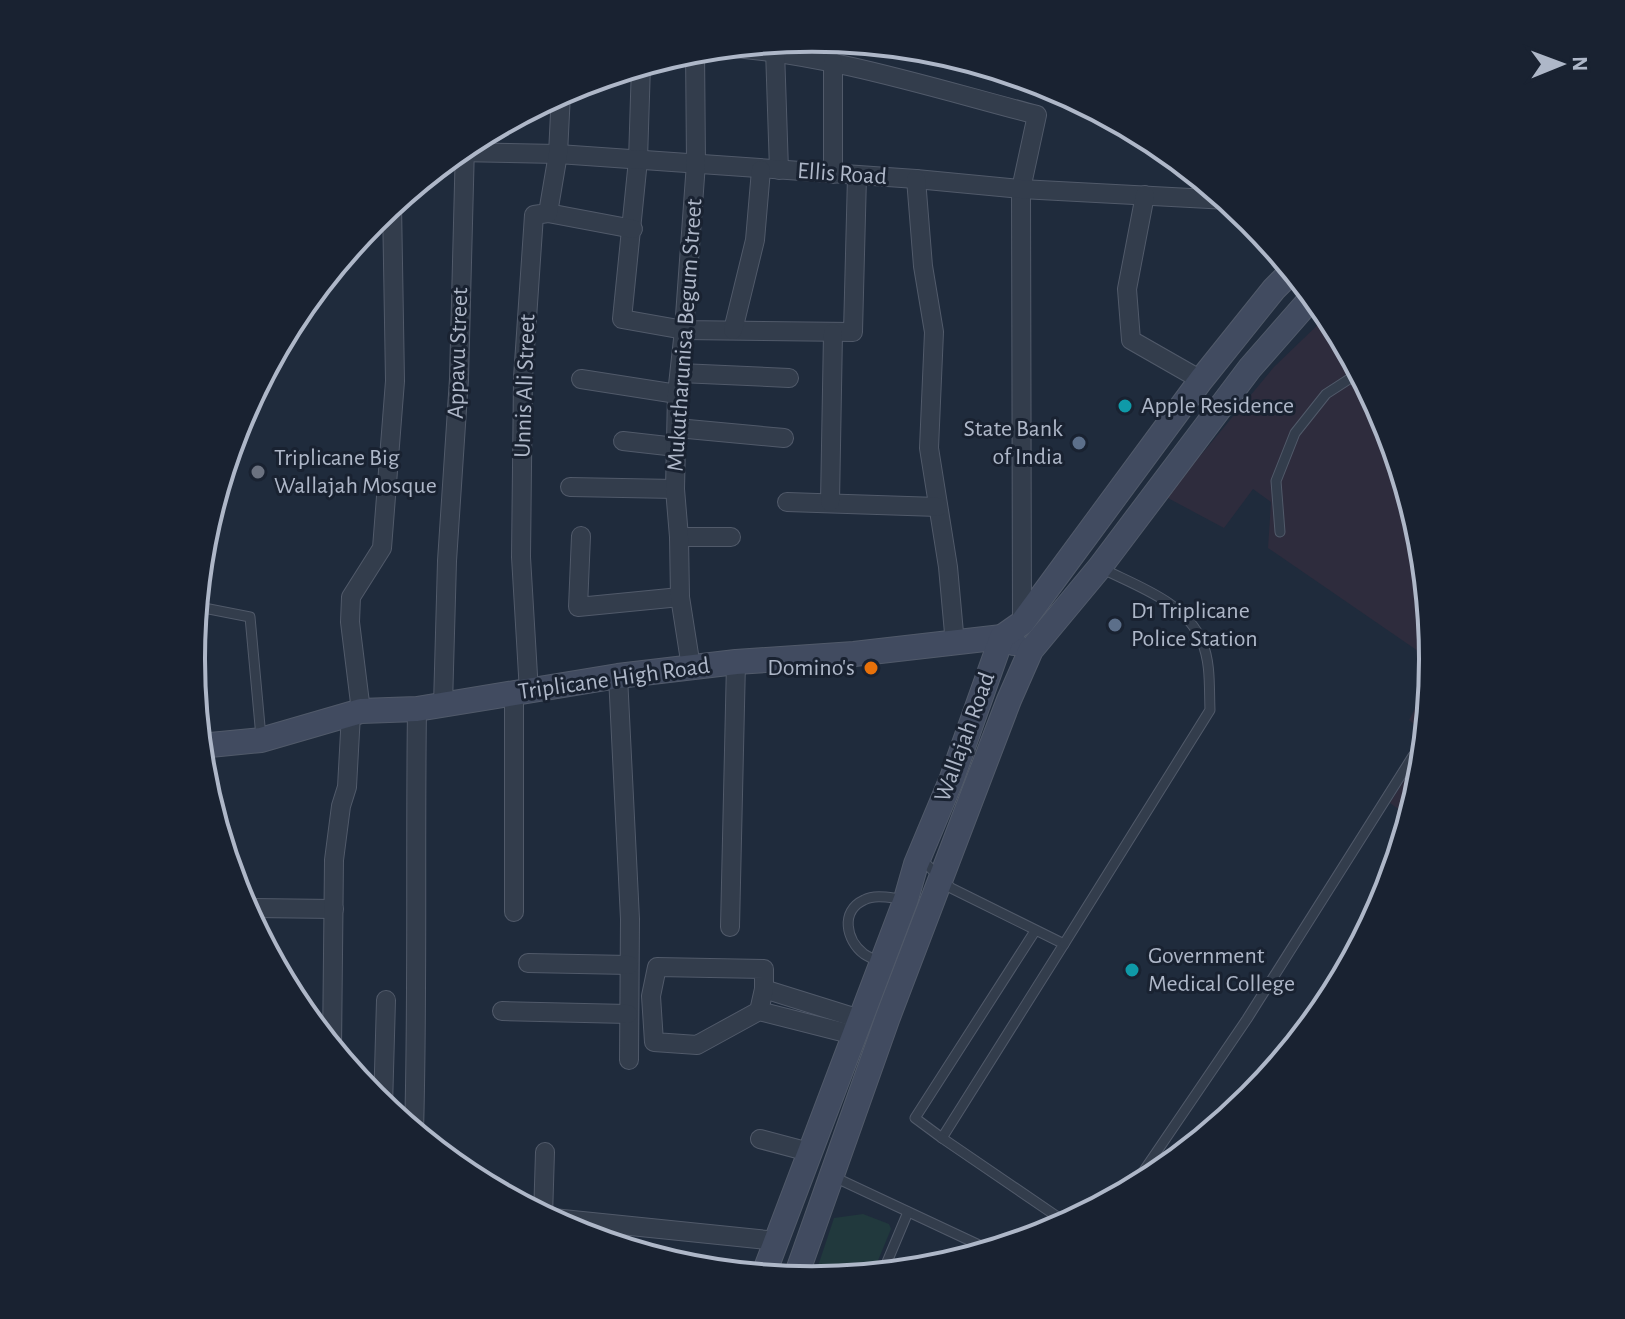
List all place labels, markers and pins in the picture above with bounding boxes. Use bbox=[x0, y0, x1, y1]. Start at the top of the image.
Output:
place label: Apple Residence bbox=[1141, 394, 1294, 418]
marker: Apple Residence bbox=[1116, 397, 1134, 415]
place label: State Bank of India bbox=[964, 417, 1063, 469]
marker: State Bank of India bbox=[1070, 434, 1088, 452]
place label: Triplicane Big Wallajah Mosque bbox=[274, 446, 437, 498]
marker: Triplicane Big Wallajah Mosque bbox=[249, 463, 267, 481]
place label: D1 Triplicane Police Station bbox=[1131, 599, 1258, 651]
marker: D1 Triplicane Police Station bbox=[1106, 616, 1124, 634]
place label: Domino's bbox=[767, 656, 855, 680]
marker: Domino's bbox=[862, 659, 880, 677]
place label: Government Medical College bbox=[1148, 944, 1295, 996]
marker: Government Medical College bbox=[1123, 961, 1141, 979]

